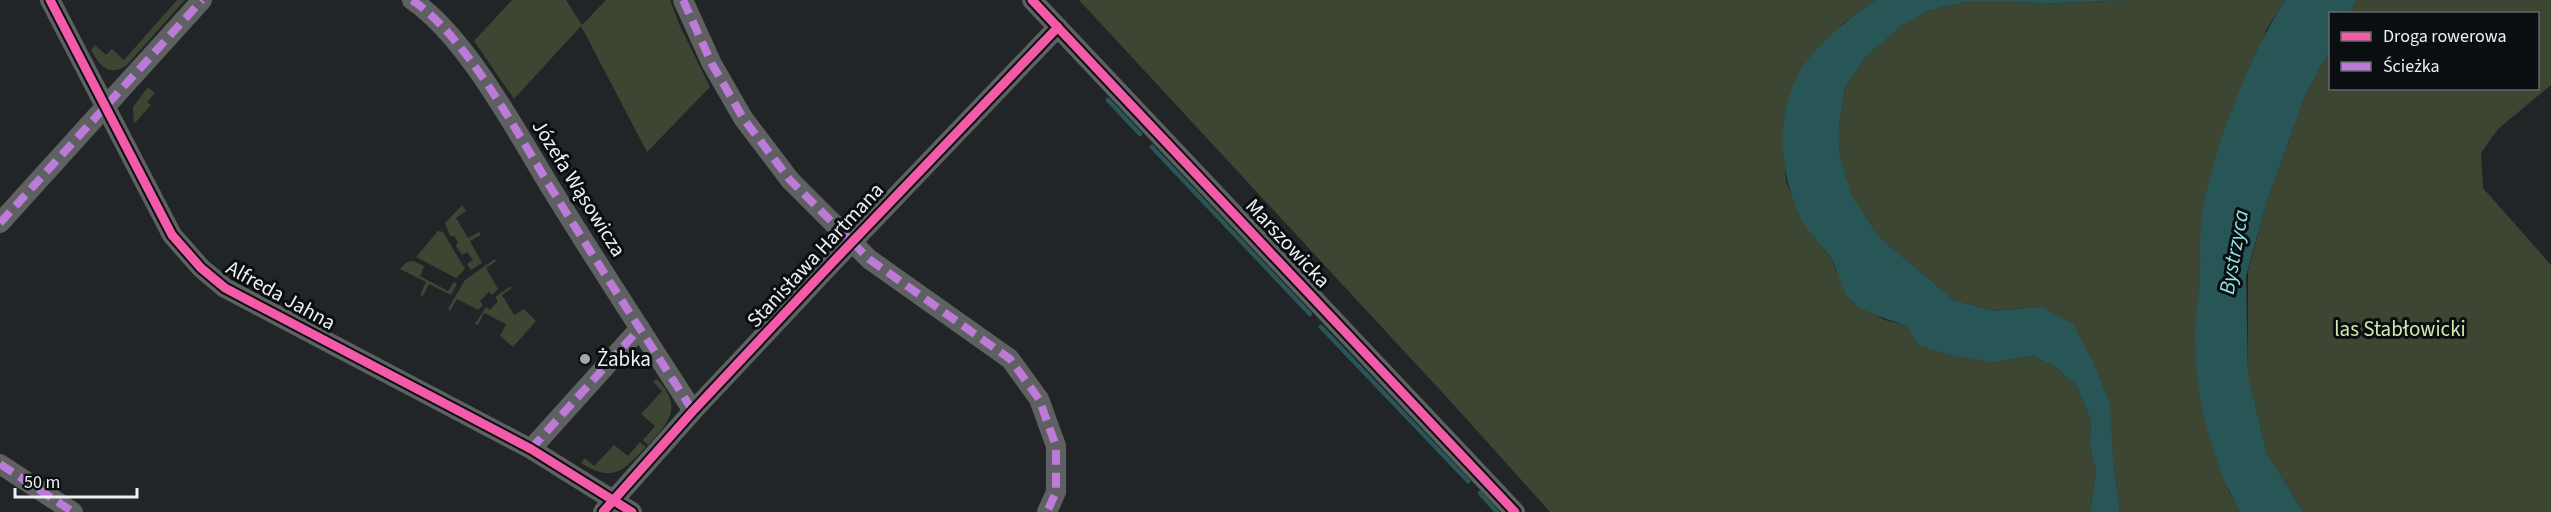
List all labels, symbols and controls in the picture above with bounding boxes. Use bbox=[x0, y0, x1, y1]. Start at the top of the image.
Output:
legend bbox=[2329, 12, 2539, 90]
text: Droga rowerowa bbox=[2383, 24, 2507, 49]
text: Ścieżka bbox=[2383, 54, 2440, 79]
street label: Józefa Wąsowicza bbox=[525, 114, 633, 262]
street label: Stanisława Hartmana bbox=[740, 176, 890, 334]
street label: Marszowicka bbox=[1239, 192, 1337, 294]
water label: Bystrzyca bbox=[2211, 207, 2257, 297]
street label: Alfreda Jahna bbox=[221, 253, 341, 337]
park label: las Stabłowicki bbox=[2334, 314, 2466, 344]
place label: Żabka bbox=[597, 344, 651, 374]
marker: Żabka bbox=[578, 352, 592, 366]
scale bar bbox=[15, 461, 136, 499]
text: 50 m bbox=[24, 470, 60, 495]

